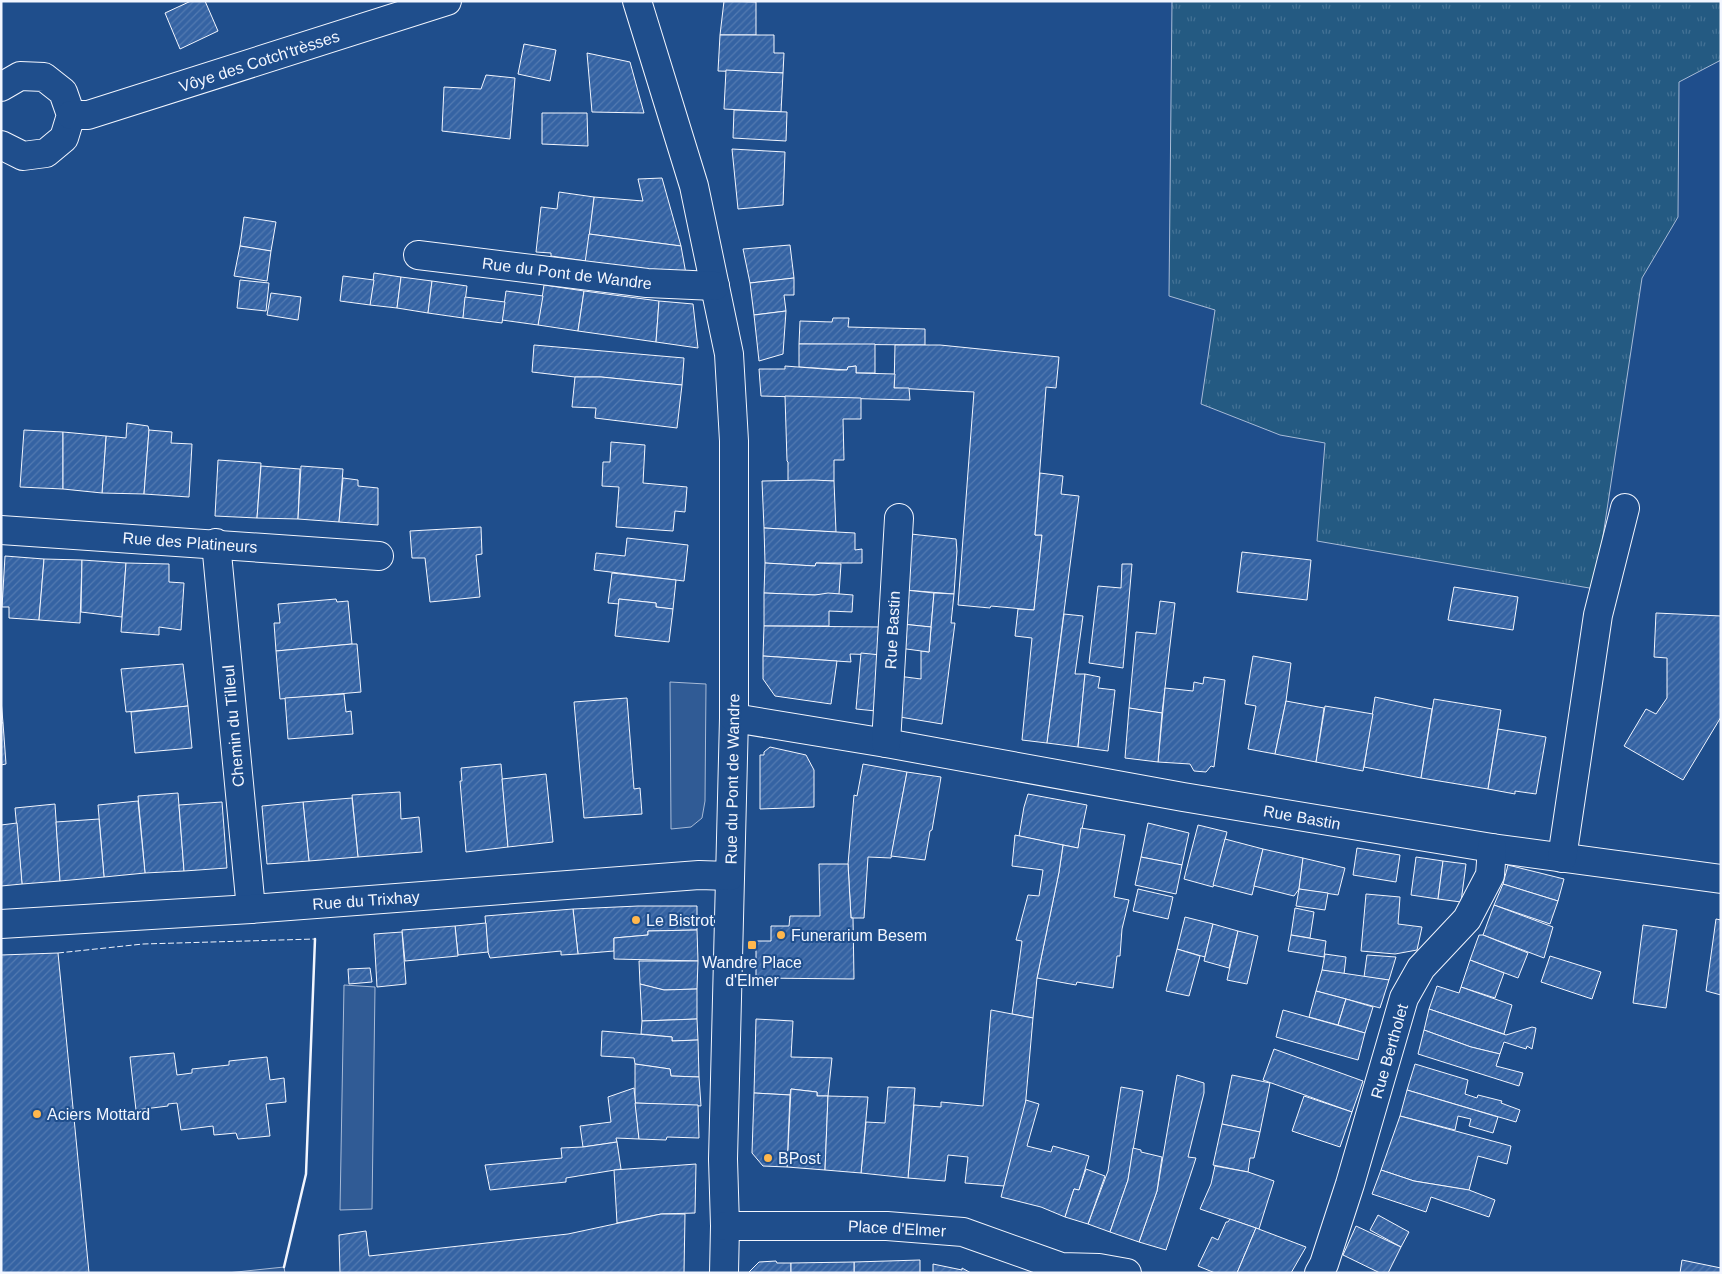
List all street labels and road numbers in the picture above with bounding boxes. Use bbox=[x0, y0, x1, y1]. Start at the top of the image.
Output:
street label: Vôye des Cotch'trèsses bbox=[177, 27, 341, 95]
street label: Rue du Pont de Wandre bbox=[481, 255, 653, 292]
street label: Rue des Platineurs bbox=[122, 529, 258, 556]
street label: Rue Bastin bbox=[882, 591, 903, 670]
street label: Chemin du Tilleul bbox=[220, 664, 247, 788]
street label: Rue du Pont de Wandre bbox=[723, 693, 742, 865]
street label: Rue Bastin bbox=[1262, 802, 1342, 833]
street label: Rue du Trixhay bbox=[312, 888, 420, 913]
street label: Rue Bertholet bbox=[1368, 1001, 1411, 1101]
street label: Place d'Elmer bbox=[847, 1217, 947, 1240]

